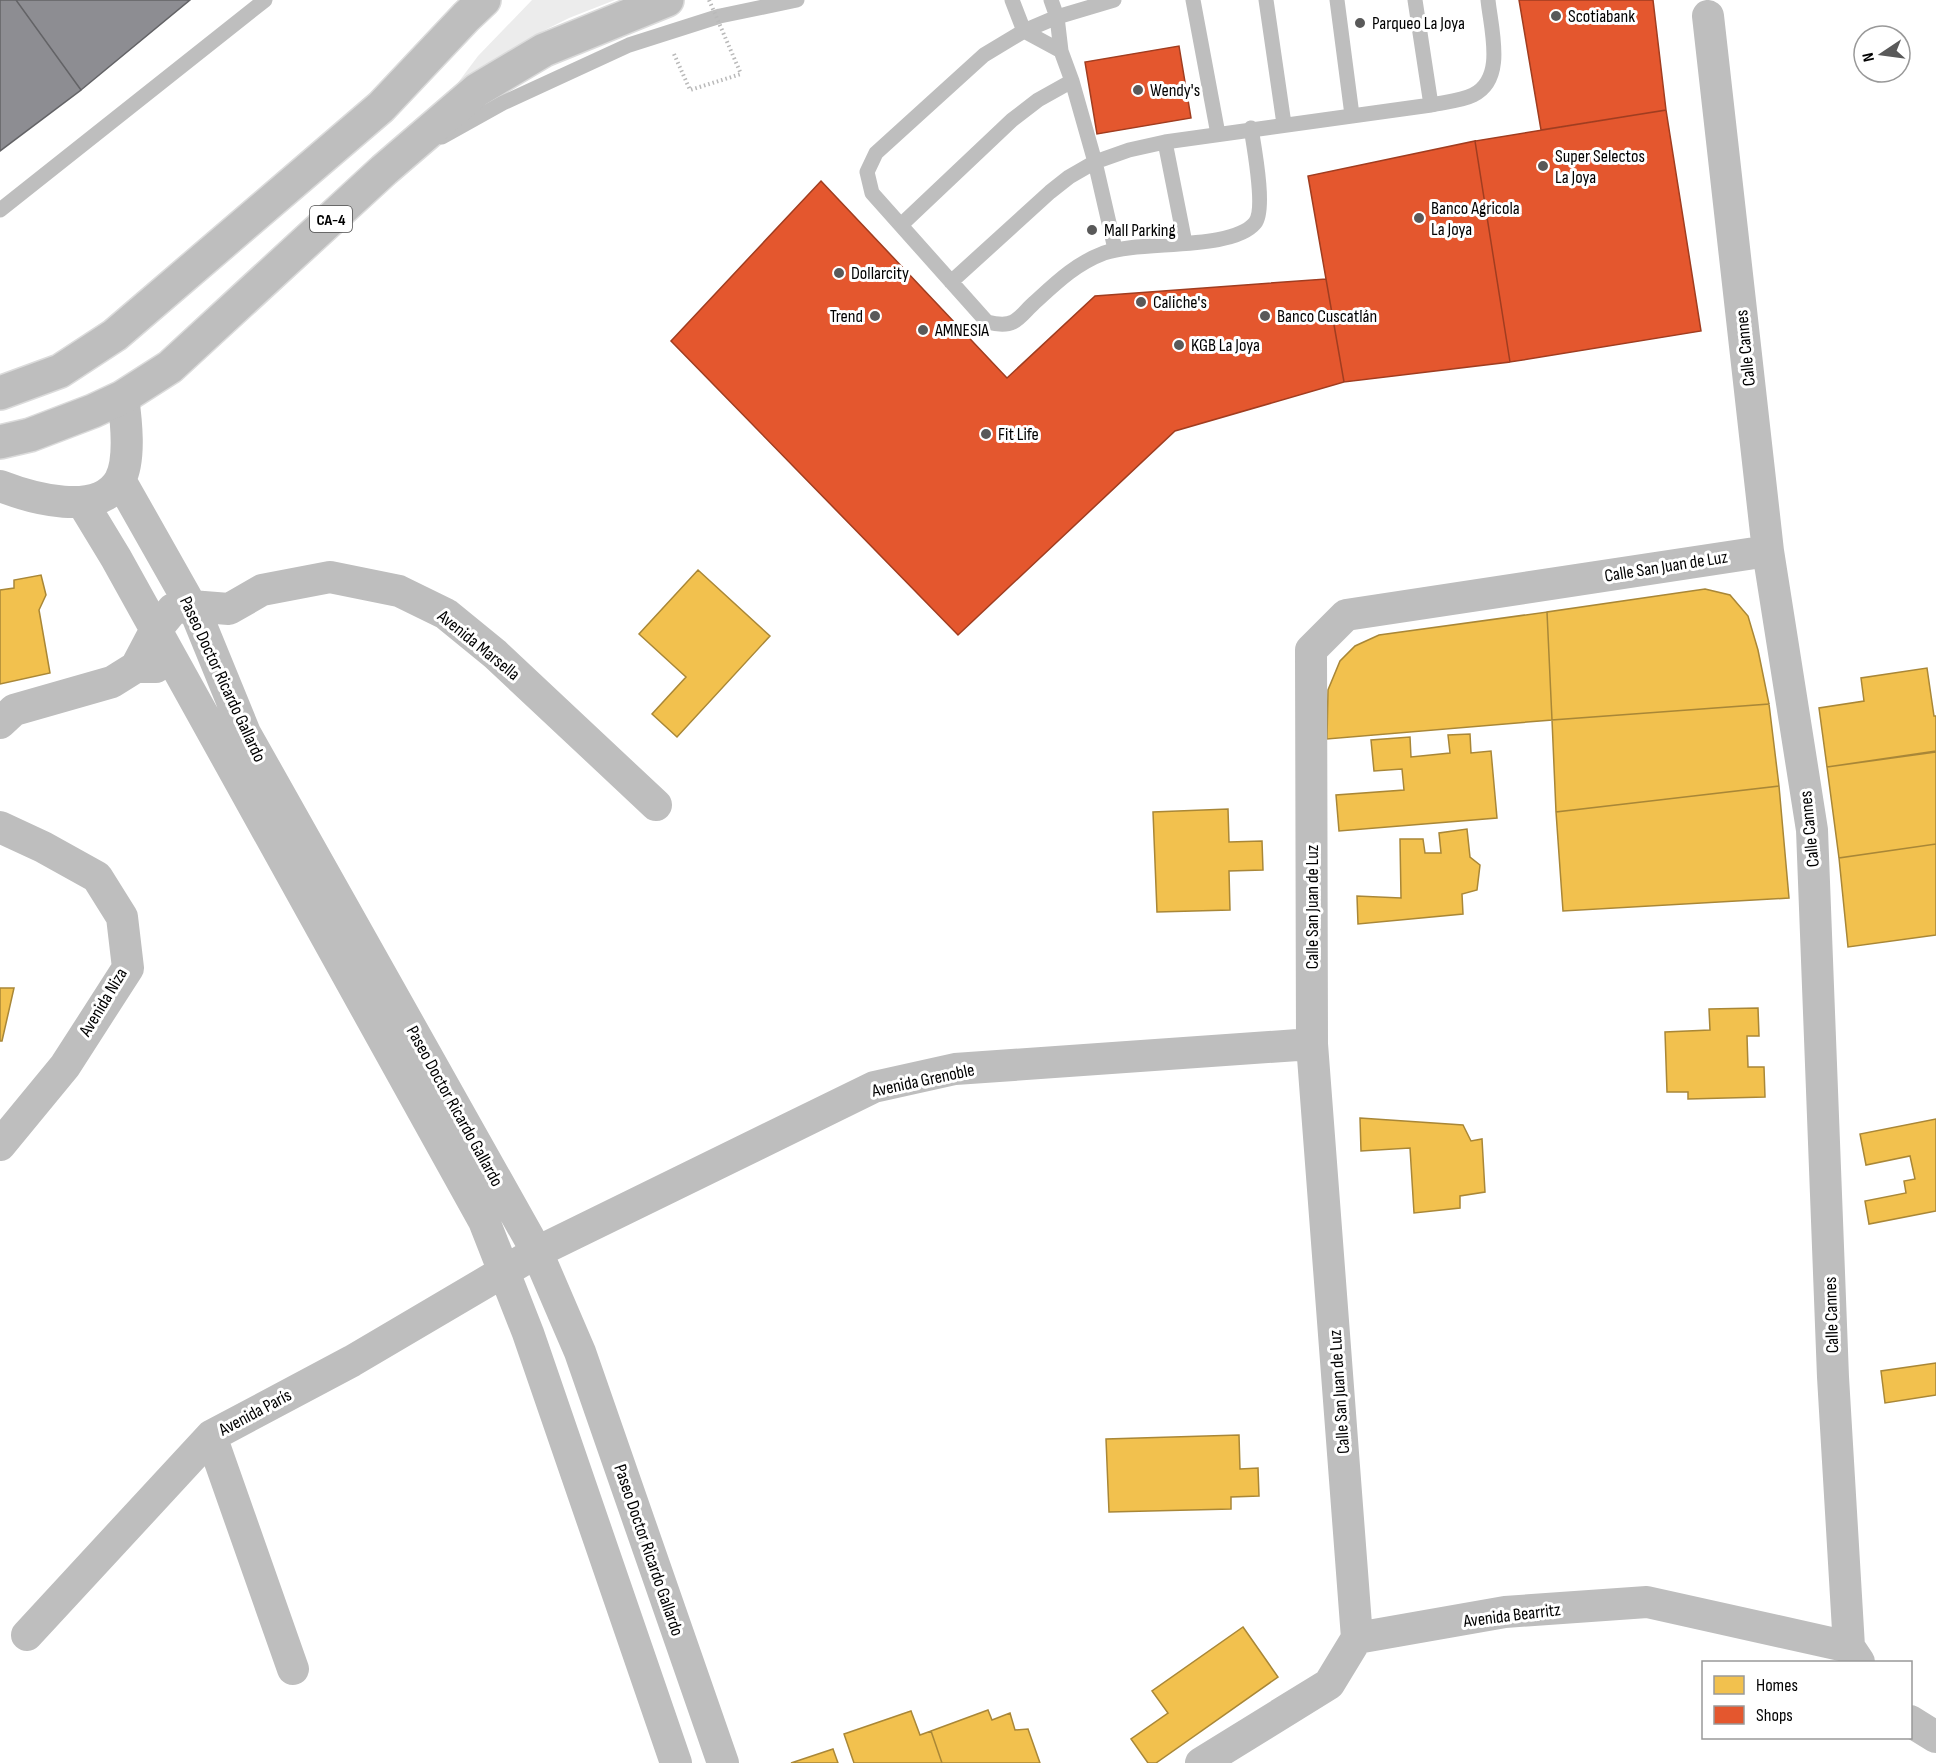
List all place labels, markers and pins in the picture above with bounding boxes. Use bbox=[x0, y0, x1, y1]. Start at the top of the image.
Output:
place label: Scotiabank bbox=[1568, 6, 1635, 27]
marker: Scotiabank bbox=[1549, 9, 1563, 23]
place label: Parqueo La Joya bbox=[1372, 13, 1465, 34]
marker: Parqueo La Joya bbox=[1353, 16, 1367, 30]
place label: Wendy's bbox=[1150, 80, 1200, 101]
marker: Wendy's bbox=[1131, 83, 1145, 97]
place label: Super Selectos La Joya bbox=[1555, 146, 1645, 188]
marker: Super Selectos La Joya bbox=[1536, 159, 1550, 173]
place label: Banco Agricola La Joya bbox=[1431, 198, 1520, 240]
marker: Banco Agricola La Joya bbox=[1412, 211, 1426, 225]
place label: Mall Parking bbox=[1104, 220, 1176, 241]
marker: Mall Parking bbox=[1085, 223, 1099, 237]
place label: Dollarcity bbox=[851, 263, 909, 284]
marker: Dollarcity bbox=[832, 266, 846, 280]
place label: Caliche's bbox=[1153, 292, 1207, 313]
marker: Caliche's bbox=[1134, 295, 1148, 309]
place label: Trend bbox=[830, 306, 863, 327]
place label: Banco Cuscatlán bbox=[1277, 306, 1377, 327]
marker: Trend bbox=[868, 309, 882, 323]
marker: Banco Cuscatlán bbox=[1258, 309, 1272, 323]
place label: AMNESIA bbox=[934, 320, 989, 341]
marker: AMNESIA bbox=[916, 323, 930, 337]
place label: KGB La Joya bbox=[1191, 335, 1260, 356]
marker: KGB La Joya bbox=[1172, 338, 1186, 352]
place label: Fit Life bbox=[998, 424, 1039, 445]
marker: Fit Life bbox=[979, 427, 993, 441]

